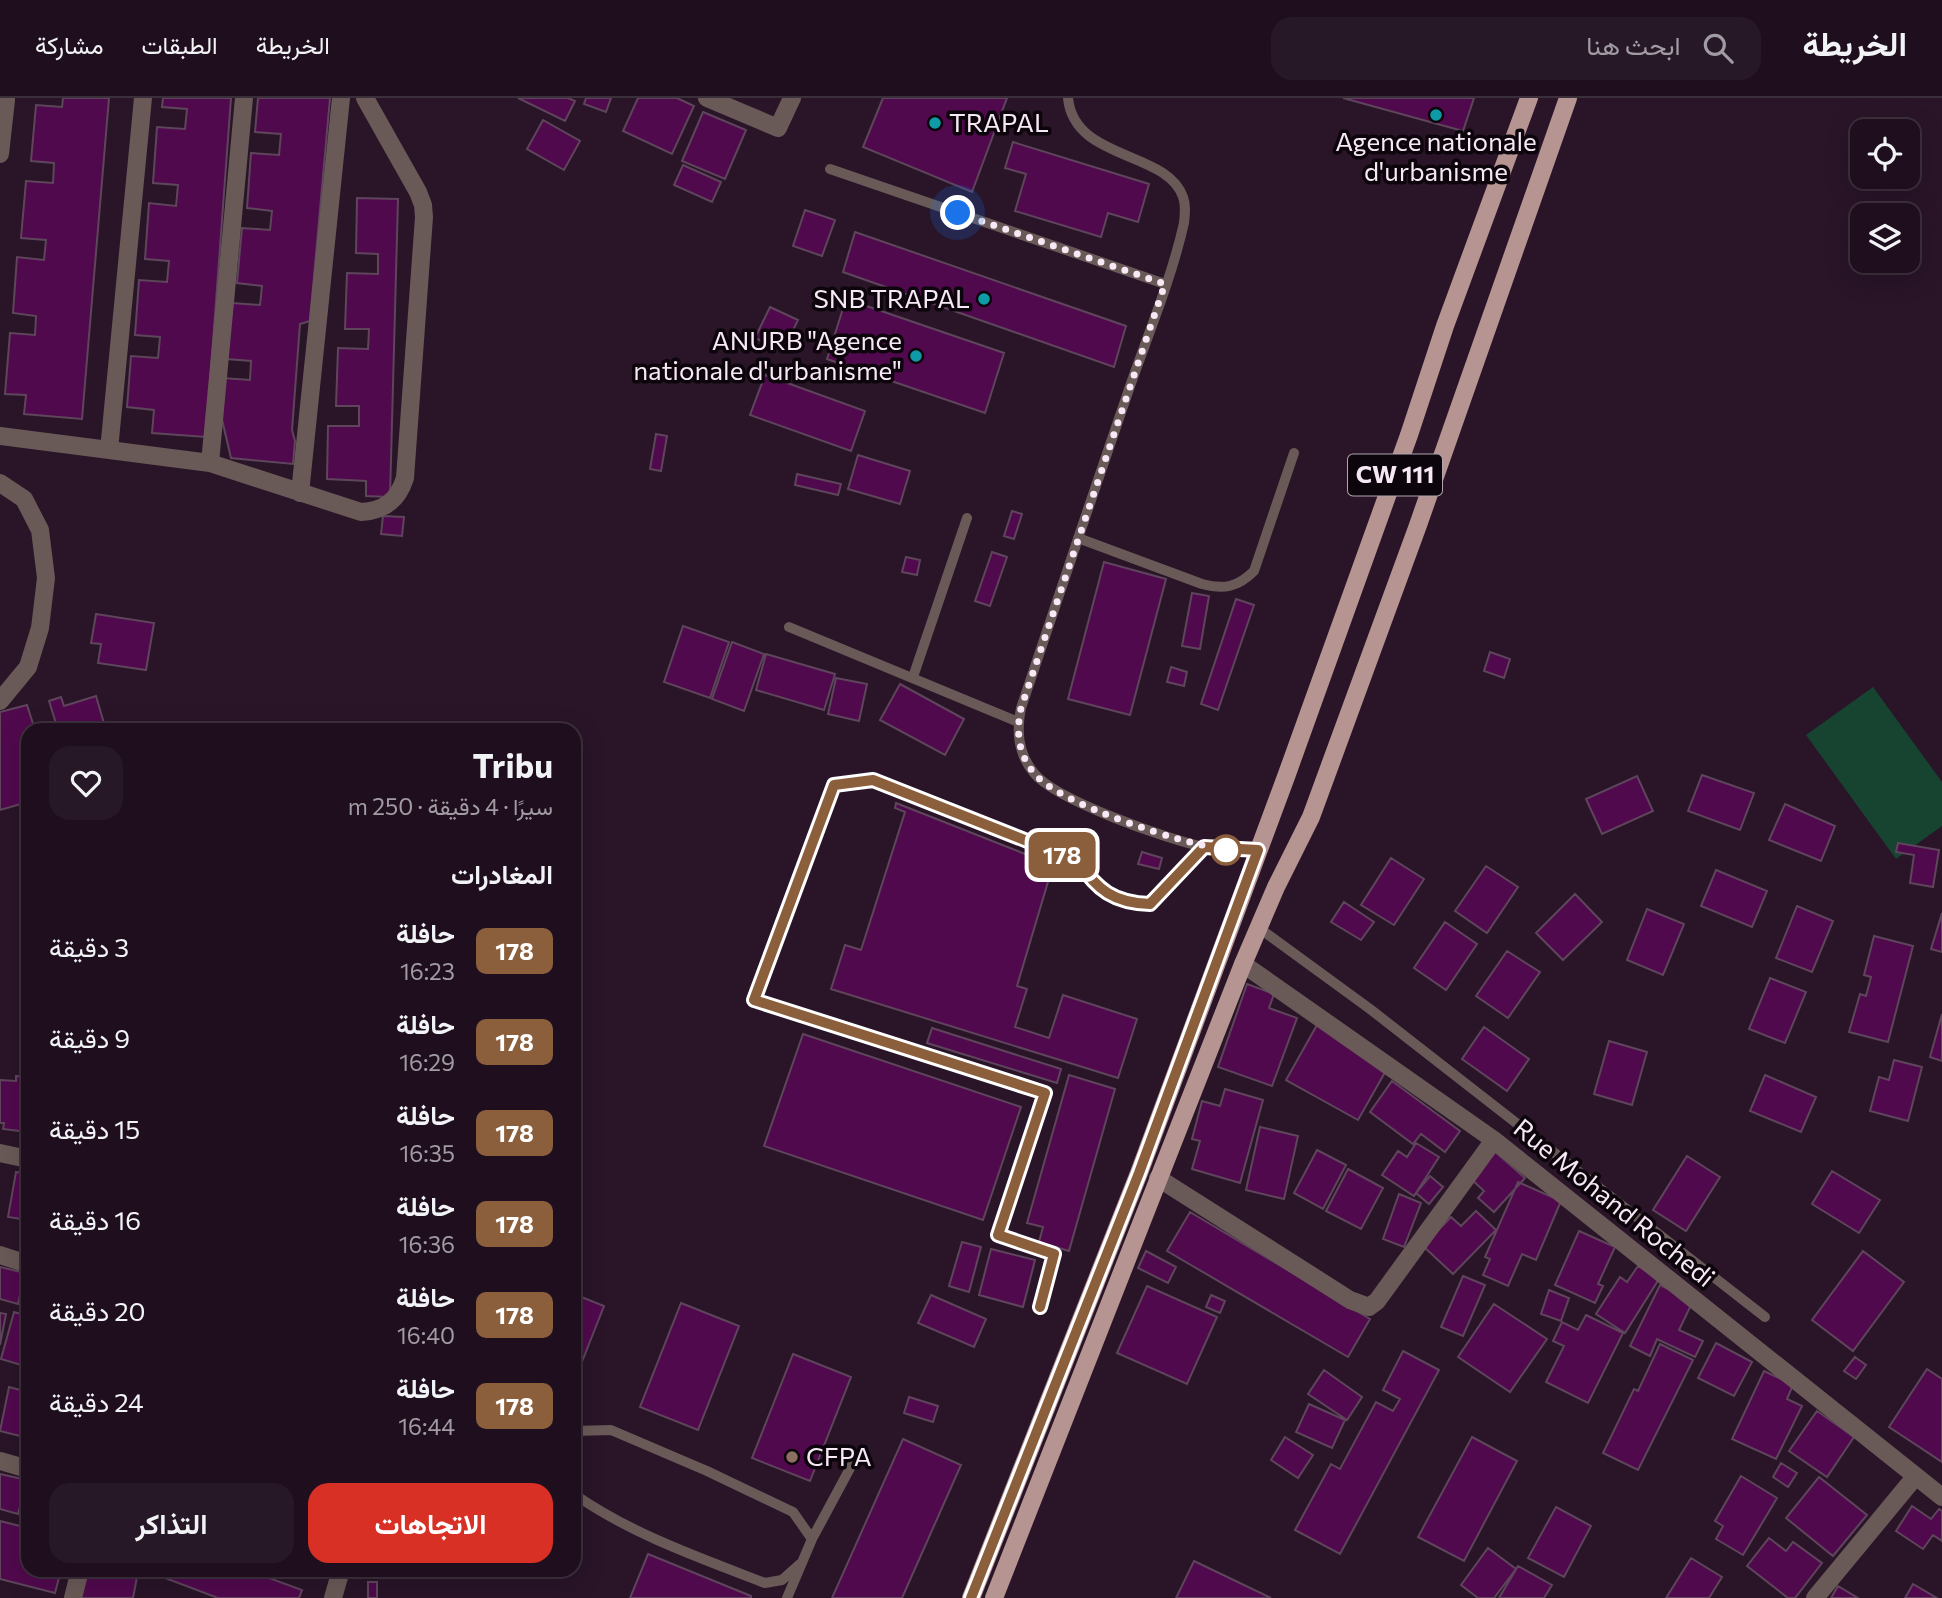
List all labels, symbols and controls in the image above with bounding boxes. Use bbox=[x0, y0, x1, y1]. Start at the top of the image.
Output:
search box bbox=[1271, 17, 1761, 80]
text: الخريطة bbox=[1803, 22, 1907, 63]
text: ابحث هنا bbox=[1586, 29, 1681, 60]
icon: search bbox=[1699, 29, 1737, 67]
text: مشاركة bbox=[35, 30, 103, 59]
text: الطبقات bbox=[141, 30, 218, 59]
text: الخريطة bbox=[256, 30, 330, 59]
place label: TRAPAL bbox=[949, 106, 1049, 137]
marker: Agence nationale d'urbanisme bbox=[1428, 107, 1444, 123]
marker: TRAPAL bbox=[927, 115, 943, 131]
map controls bbox=[1850, 119, 1920, 273]
button: locate bbox=[1850, 119, 1920, 189]
place label: Agence nationale d'urbanisme bbox=[1335, 125, 1537, 186]
your location bbox=[940, 195, 975, 230]
button: layers bbox=[1850, 203, 1920, 273]
place label: SNB TRAPAL bbox=[814, 282, 970, 313]
marker: SNB TRAPAL bbox=[976, 291, 992, 307]
place label: ANURB "Agence nationale d'urbanisme" bbox=[633, 324, 902, 385]
marker: ANURB "Agence nationale d'urbanisme" bbox=[908, 348, 924, 364]
road number: CW 111 bbox=[1348, 454, 1442, 496]
text: Tribu bbox=[473, 744, 553, 785]
button: heart bbox=[49, 746, 123, 820]
text: سيرًا · 4 دقيقة · 250 m bbox=[348, 792, 553, 820]
line badge: 178 bbox=[1022, 832, 1102, 878]
unlabelled marker bbox=[1211, 835, 1241, 865]
text: 178 bbox=[1043, 840, 1081, 869]
text: المغادرات bbox=[451, 858, 553, 889]
text: حافلة bbox=[396, 917, 455, 948]
text: 3 دقيقة bbox=[49, 931, 129, 962]
text: 178 bbox=[495, 936, 534, 965]
text: 16:23 bbox=[400, 957, 455, 985]
text: حافلة bbox=[396, 1008, 455, 1039]
text: 9 دقيقة bbox=[49, 1022, 130, 1053]
text: 178 bbox=[495, 1027, 534, 1056]
text: 16:29 bbox=[399, 1048, 455, 1076]
text: حافلة bbox=[396, 1099, 455, 1130]
street label: Rue Mohand Rochedi bbox=[1508, 1111, 1722, 1292]
text: 15 دقيقة bbox=[49, 1113, 140, 1144]
text: 178 bbox=[495, 1118, 534, 1147]
text: 16:35 bbox=[399, 1139, 455, 1167]
text: حافلة bbox=[396, 1190, 455, 1221]
text: 16 دقيقة bbox=[49, 1204, 141, 1235]
text: 178 bbox=[495, 1209, 534, 1238]
text: 16:36 bbox=[399, 1230, 455, 1258]
text: حافلة bbox=[396, 1281, 455, 1312]
text: 20 دقيقة bbox=[49, 1295, 145, 1326]
text: 178 bbox=[495, 1300, 534, 1329]
text: 16:40 bbox=[397, 1321, 455, 1349]
text: حافلة bbox=[396, 1372, 455, 1403]
text: 24 دقيقة bbox=[49, 1386, 144, 1417]
text: 178 bbox=[495, 1391, 534, 1420]
text: 16:44 bbox=[398, 1412, 455, 1440]
place label: CFPA bbox=[806, 1440, 872, 1471]
marker: CFPA bbox=[784, 1449, 800, 1465]
button: التذاكر bbox=[49, 1483, 294, 1563]
button: الاتجاهات bbox=[308, 1483, 553, 1563]

